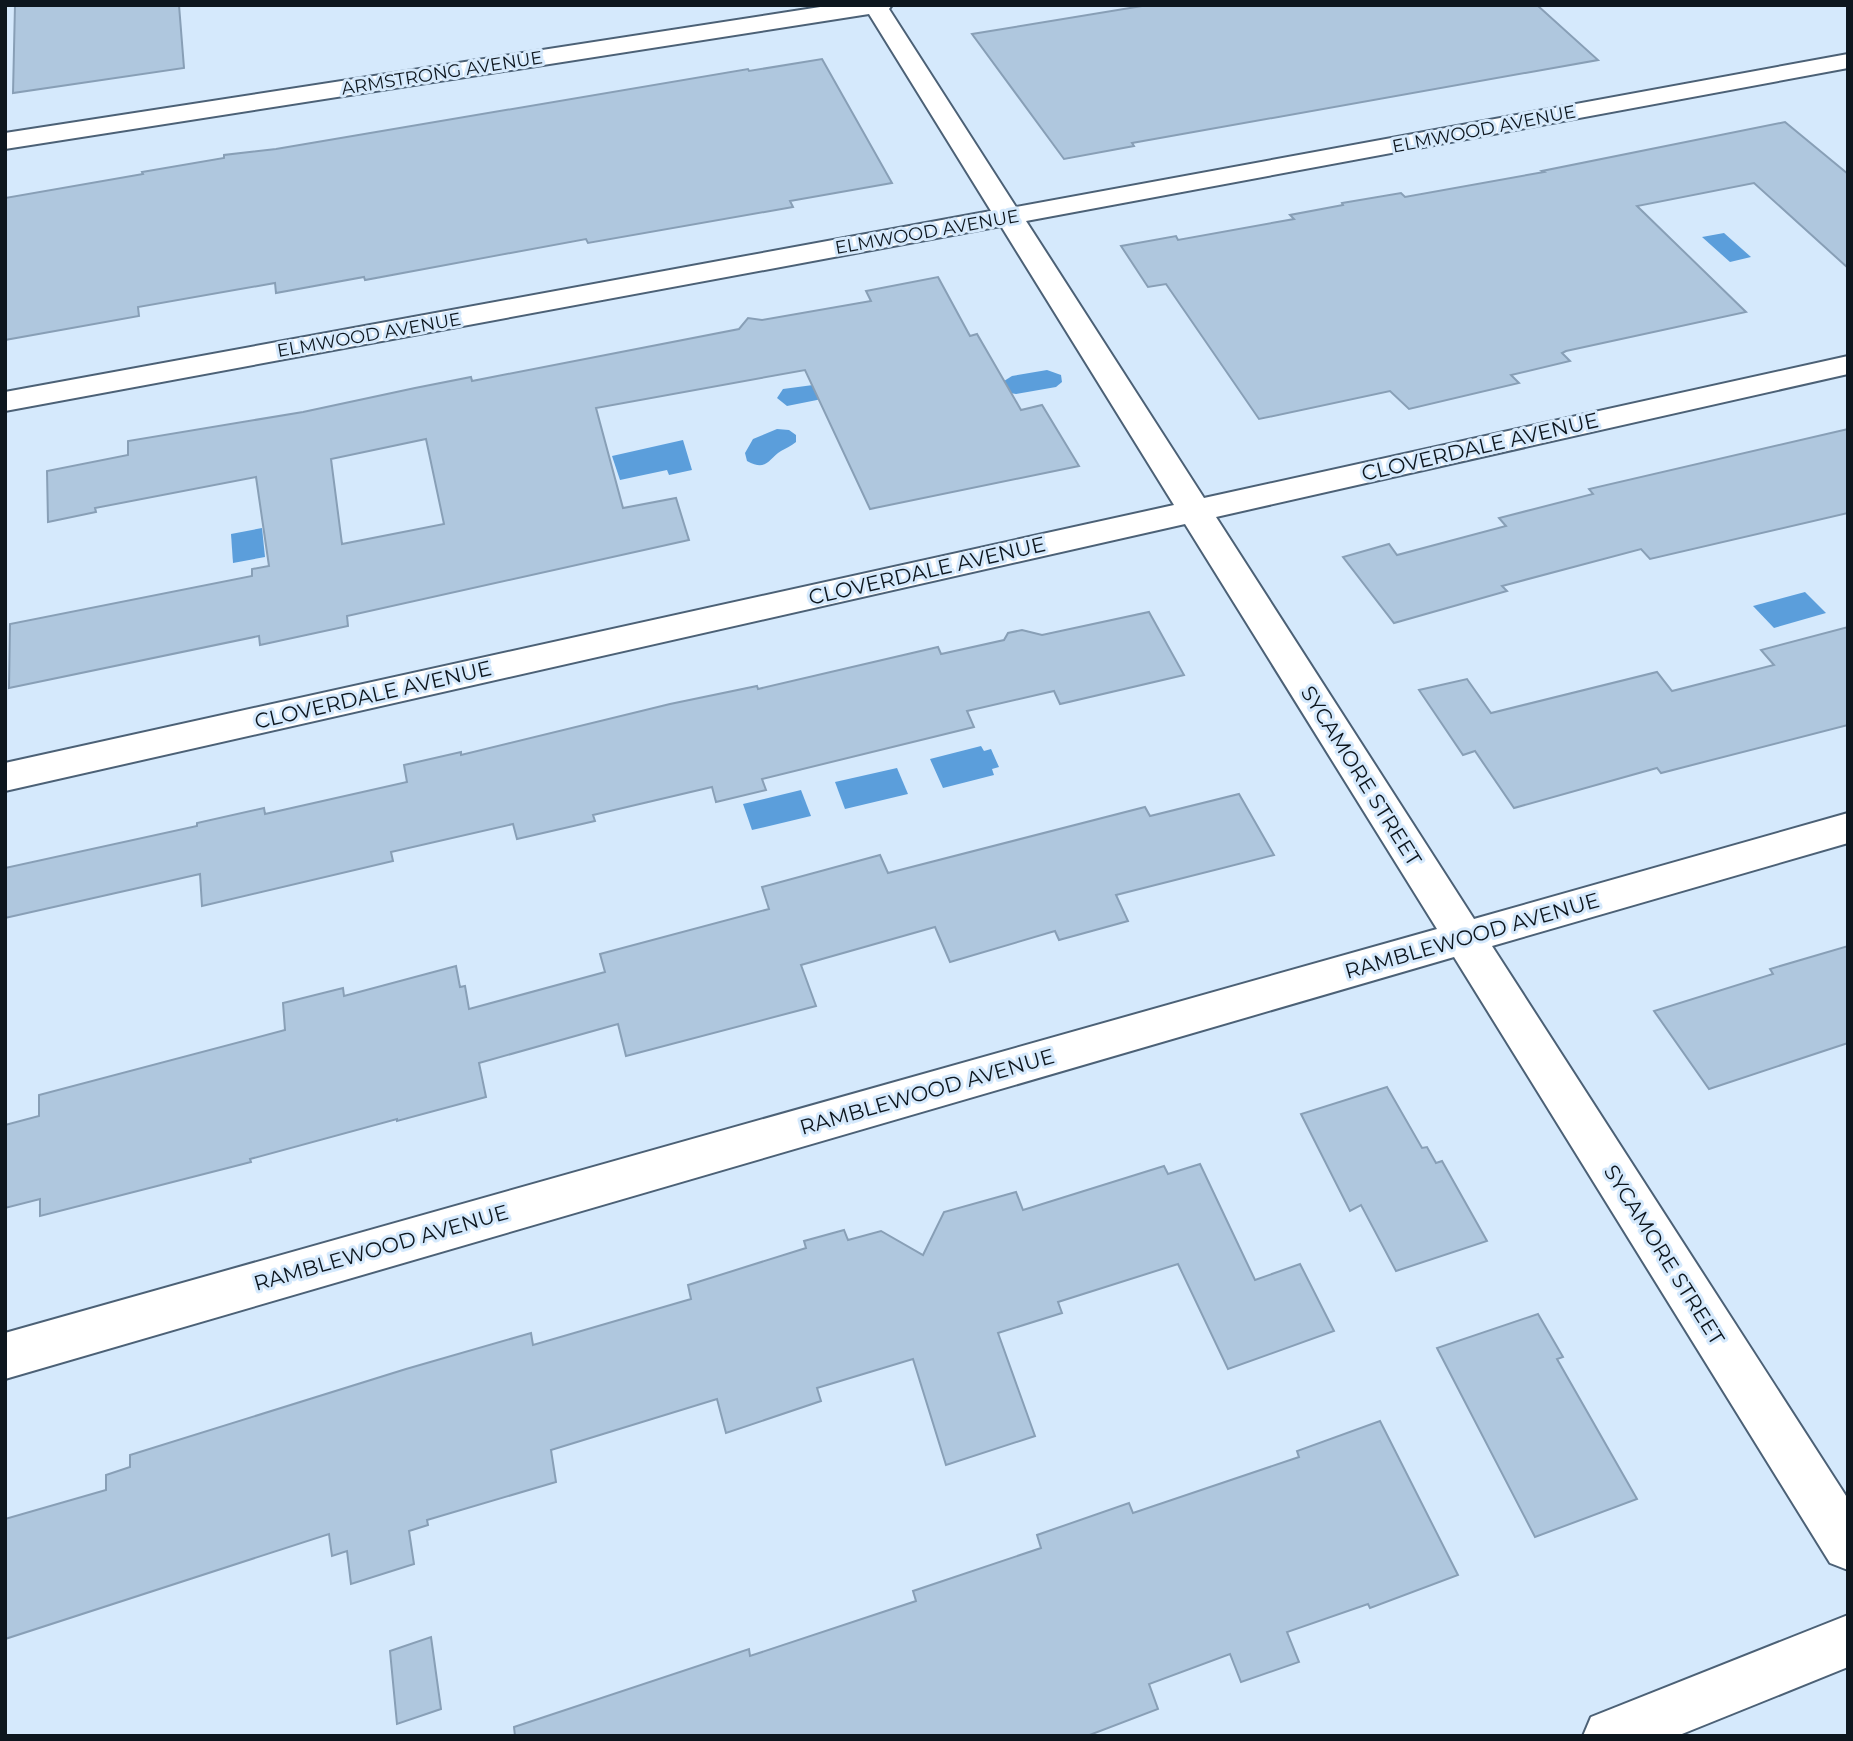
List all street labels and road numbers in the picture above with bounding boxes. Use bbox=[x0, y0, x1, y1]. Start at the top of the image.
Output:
street label: ARMSTRONG AVENUE bbox=[340, 46, 544, 100]
street label: ELMWOOD AVENUE bbox=[1390, 100, 1578, 158]
street label: ELMWOOD AVENUE bbox=[833, 205, 1021, 259]
street label: ELMWOOD AVENUE bbox=[275, 308, 463, 362]
street label: CLOVERDALE AVENUE bbox=[1359, 407, 1601, 486]
street label: CLOVERDALE AVENUE bbox=[806, 531, 1048, 610]
street label: CLOVERDALE AVENUE bbox=[252, 655, 494, 734]
street label: SYCAMORE STREET bbox=[1296, 681, 1427, 870]
street label: RAMBLEWOOD AVENUE bbox=[1342, 887, 1602, 984]
street label: RAMBLEWOOD AVENUE bbox=[797, 1043, 1057, 1140]
street label: SYCAMORE STREET bbox=[1599, 1160, 1730, 1349]
street label: RAMBLEWOOD AVENUE bbox=[251, 1199, 511, 1296]

